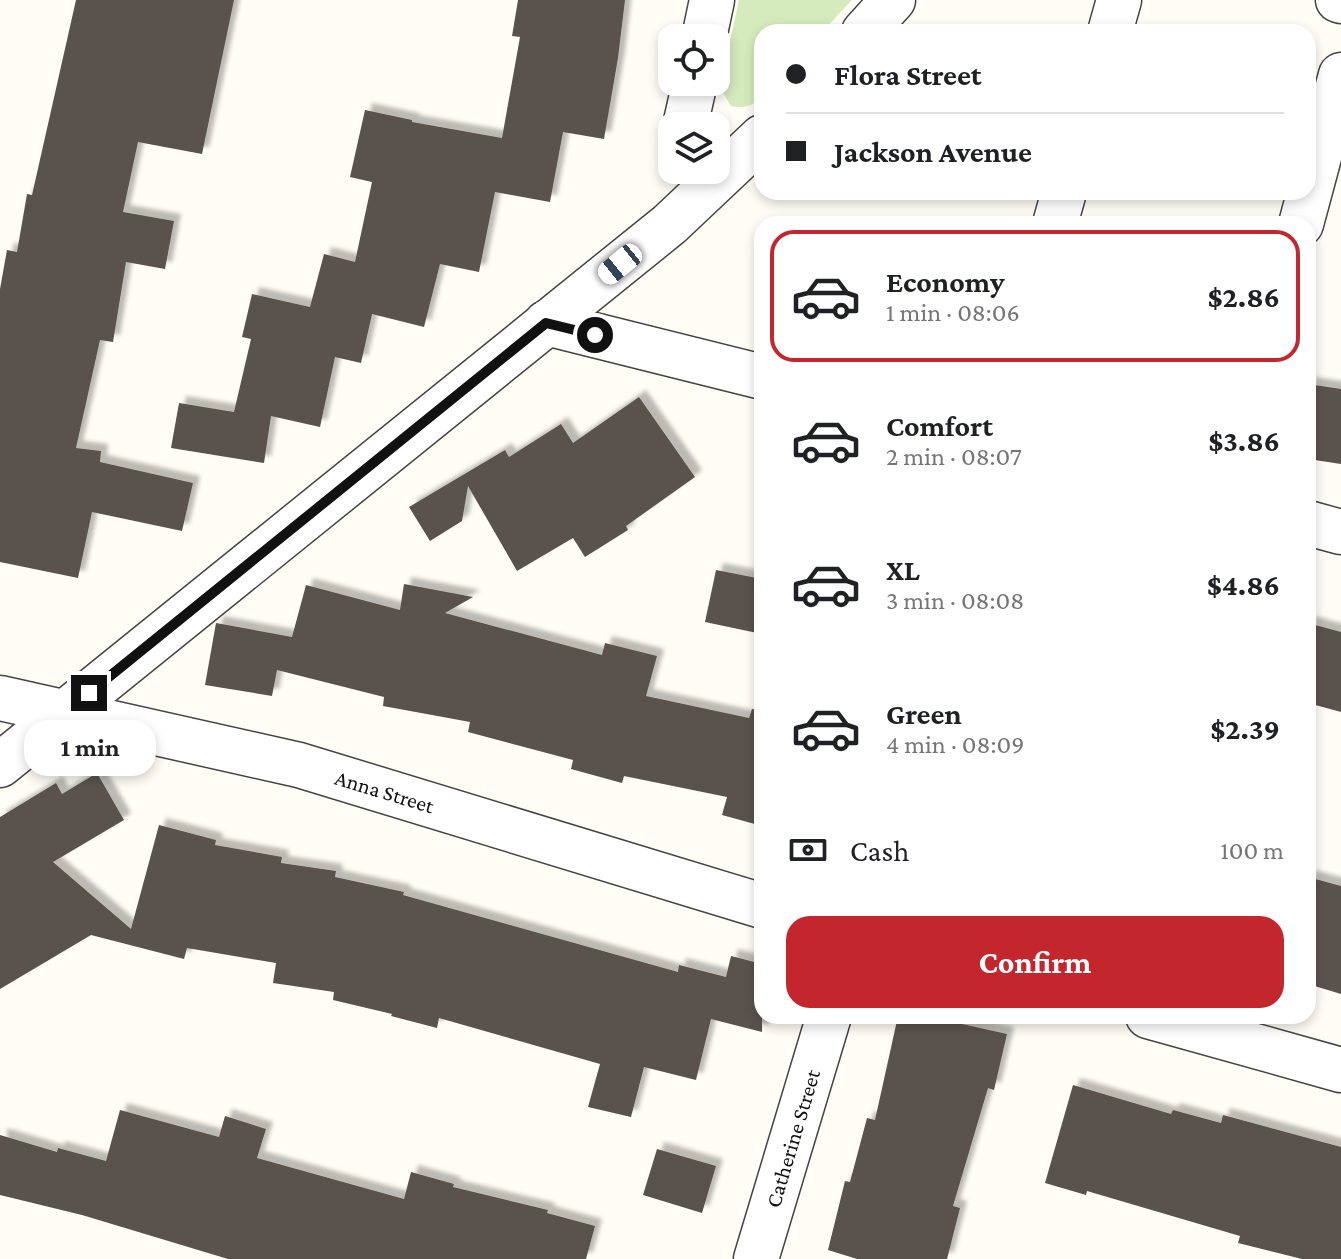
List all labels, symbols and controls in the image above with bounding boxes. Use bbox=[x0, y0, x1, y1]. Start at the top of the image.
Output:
map controls bbox=[658, 24, 730, 184]
button: locate bbox=[658, 24, 730, 96]
text: Flora Street bbox=[834, 58, 982, 91]
button: layers bbox=[658, 112, 730, 184]
text: Jackson Avenue bbox=[834, 135, 1032, 168]
car bbox=[594, 240, 646, 288]
icon: car bbox=[790, 260, 862, 332]
text: Economy bbox=[886, 265, 1005, 298]
text: $2.86 bbox=[1208, 280, 1280, 313]
text: 1 min · 08:06 bbox=[886, 298, 1020, 327]
route start bbox=[577, 317, 613, 353]
icon: car bbox=[790, 404, 862, 476]
text: Comfort bbox=[886, 409, 993, 442]
text: $3.86 bbox=[1208, 424, 1280, 457]
text: 2 min · 08:07 bbox=[886, 442, 1022, 471]
icon: car bbox=[790, 548, 862, 620]
text: XL bbox=[886, 553, 920, 586]
text: $4.86 bbox=[1207, 568, 1280, 601]
text: 3 min · 08:08 bbox=[886, 586, 1024, 615]
route end bbox=[71, 675, 107, 711]
icon: car bbox=[790, 692, 862, 764]
text: Green bbox=[886, 697, 962, 730]
text: $2.39 bbox=[1210, 712, 1280, 745]
callout: 1 min bbox=[23, 721, 155, 777]
text: 4 min · 08:09 bbox=[886, 730, 1024, 759]
text: 1 min bbox=[60, 733, 120, 762]
street label: Anna Street bbox=[332, 764, 438, 818]
icon: cash bbox=[786, 828, 830, 872]
text: Cash bbox=[850, 834, 909, 867]
text: 100 m bbox=[1220, 836, 1284, 865]
button: Confirm bbox=[786, 916, 1284, 1008]
street label: Catherine Street bbox=[760, 1066, 825, 1210]

